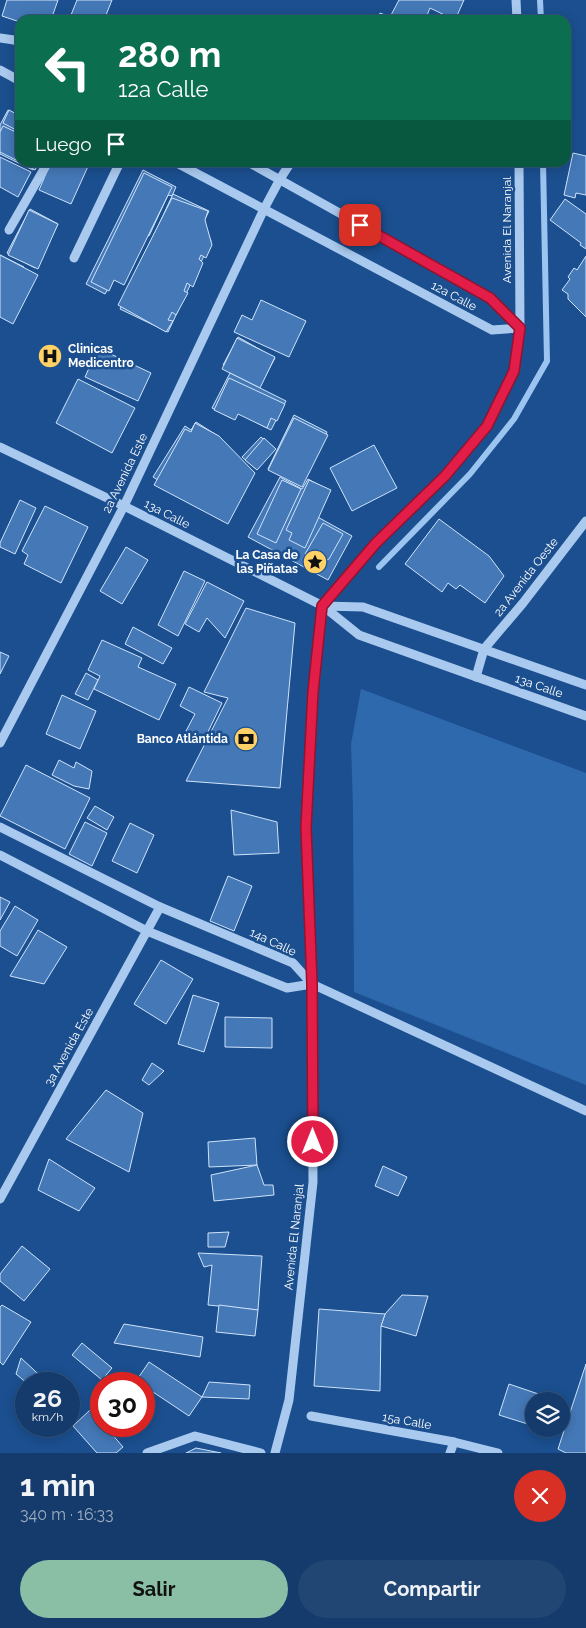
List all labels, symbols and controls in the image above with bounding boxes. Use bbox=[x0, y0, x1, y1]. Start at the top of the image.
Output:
text: 280 m bbox=[118, 34, 221, 75]
icon: left bbox=[35, 35, 100, 100]
text: 12a Calle bbox=[118, 76, 208, 102]
icon: arrive bbox=[102, 130, 130, 158]
text: Luego bbox=[35, 133, 92, 155]
street label: Avenida El Naranjal bbox=[500, 176, 514, 283]
pin bbox=[339, 204, 381, 246]
icon: arrive bbox=[346, 211, 374, 239]
street label: 12a Calle bbox=[429, 278, 479, 314]
place label: Clinicas Medicentro bbox=[68, 342, 134, 370]
hospital icon: Clinicas Medicentro bbox=[37, 343, 63, 369]
street label: 2a Avenida Este bbox=[100, 431, 150, 515]
street label: 13a Calle bbox=[142, 497, 192, 531]
street label: 2a Avenida Oeste bbox=[491, 535, 561, 619]
place label: La Casa de las Piñatas bbox=[235, 548, 298, 576]
place icon: La Casa de las Piñatas bbox=[302, 549, 328, 575]
street label: 13a Calle bbox=[513, 671, 565, 701]
bank icon: Banco Atlántida bbox=[233, 726, 259, 752]
place label: Banco Atlántida bbox=[137, 732, 228, 746]
street label: 14a Calle bbox=[248, 925, 298, 959]
street label: 3a Avenida Este bbox=[42, 1005, 96, 1089]
position arrow bbox=[286, 1115, 338, 1167]
street label: Avenida El Naranjal bbox=[281, 1182, 307, 1291]
speed limit sign: 30 bbox=[90, 1372, 155, 1437]
text: 26 bbox=[33, 1383, 62, 1413]
map controls bbox=[525, 1392, 570, 1437]
button: layers bbox=[525, 1392, 570, 1437]
text: km/h bbox=[32, 1410, 63, 1424]
street label: 15a Calle bbox=[381, 1410, 433, 1432]
text: 1 min bbox=[20, 1468, 96, 1503]
button: close bbox=[514, 1470, 566, 1522]
text: 340 m · 16:33 bbox=[20, 1505, 114, 1524]
button: Salir bbox=[20, 1560, 288, 1618]
button: Compartir bbox=[298, 1560, 566, 1618]

